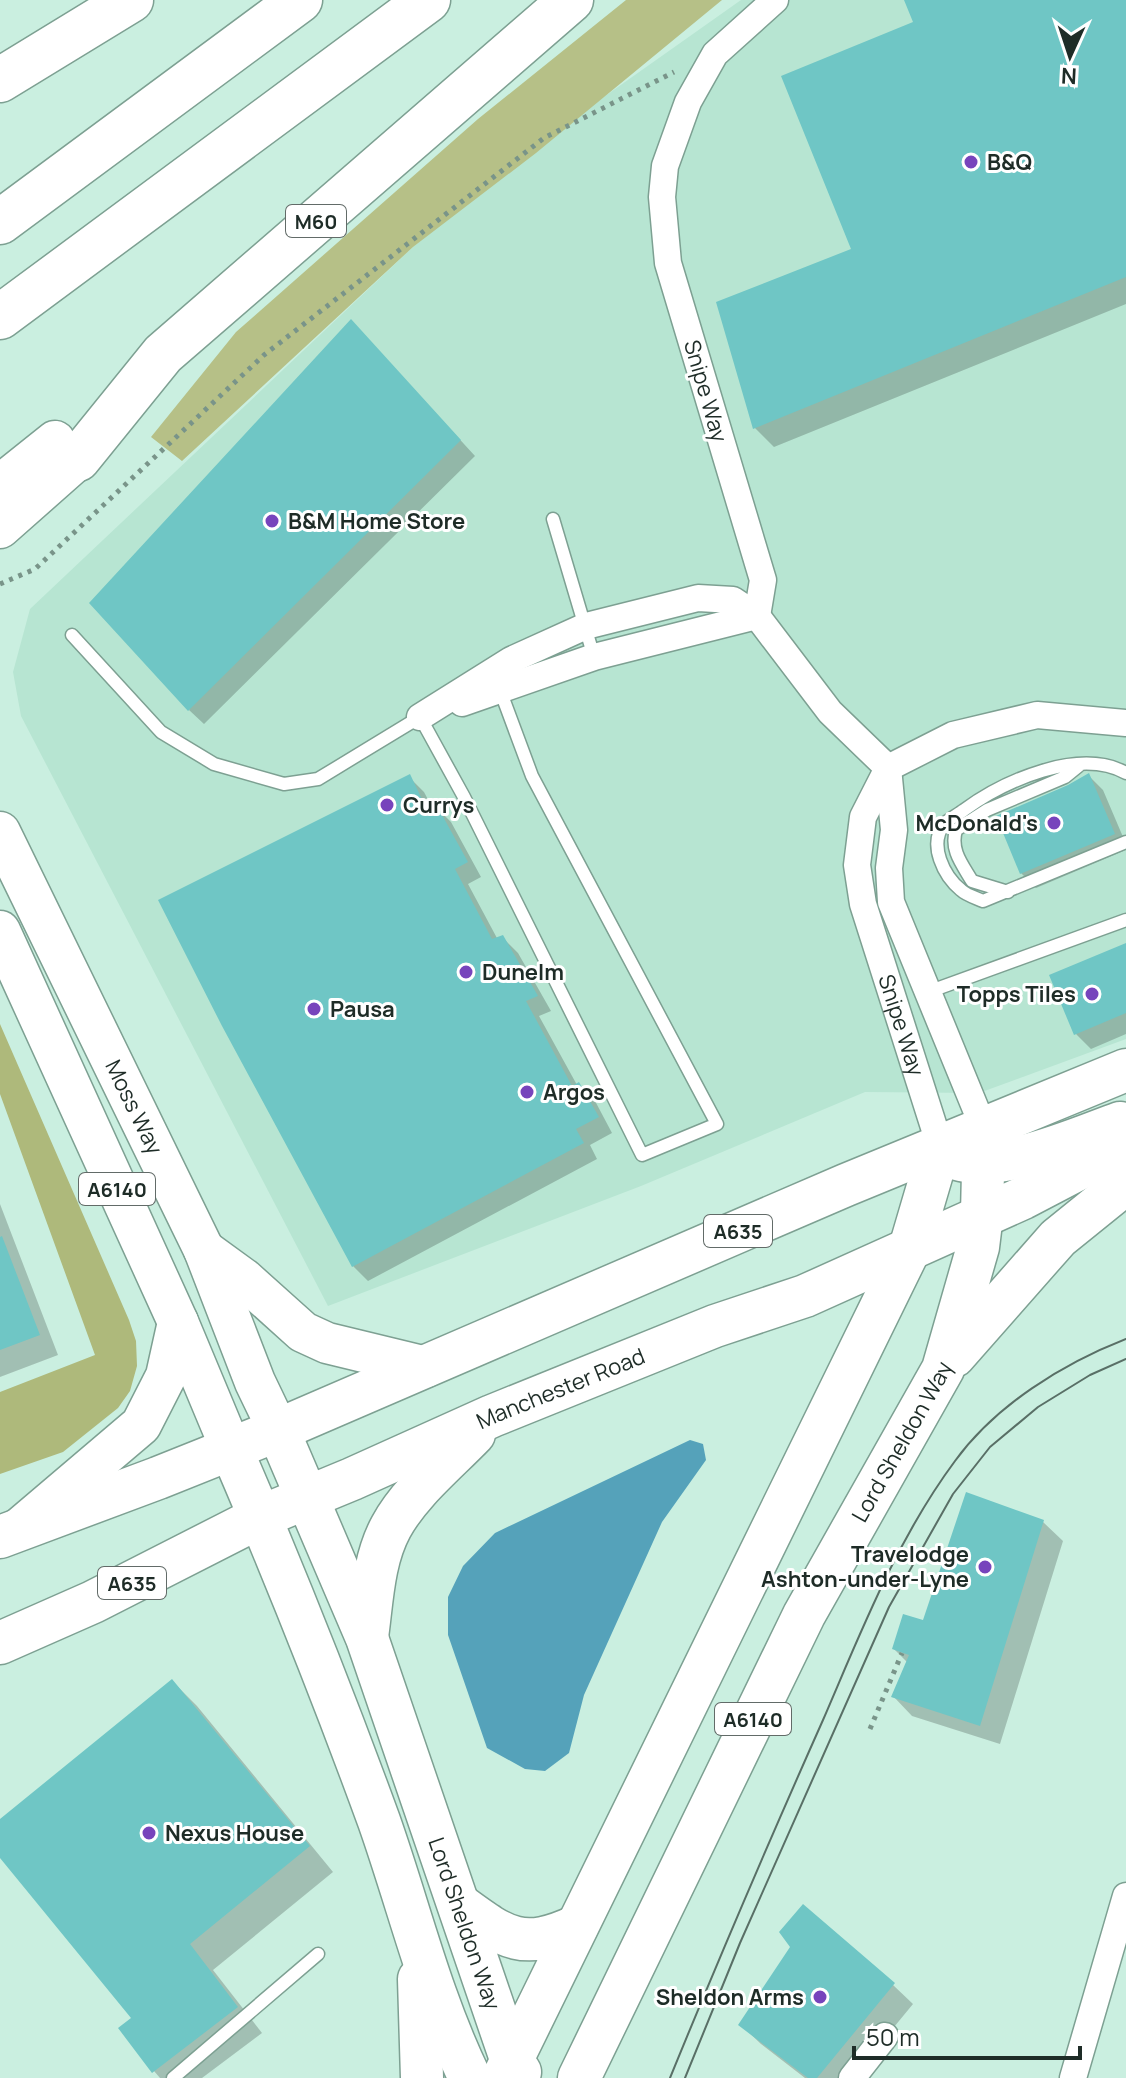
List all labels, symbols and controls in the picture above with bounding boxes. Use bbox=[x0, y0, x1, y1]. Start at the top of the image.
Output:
north arrow bbox=[1030, 16, 1110, 96]
text: N bbox=[1060, 61, 1078, 91]
place label: B&Q bbox=[987, 147, 1032, 177]
marker: B&Q bbox=[962, 153, 980, 171]
road number: M60 bbox=[286, 205, 346, 237]
street label: Snipe Way bbox=[677, 336, 735, 446]
place label: B&M Home Store bbox=[288, 506, 465, 536]
marker: B&M Home Store bbox=[263, 512, 281, 530]
place label: Currys bbox=[403, 790, 475, 820]
marker: Currys bbox=[378, 796, 396, 814]
place label: McDonald's bbox=[915, 808, 1038, 838]
marker: McDonald's bbox=[1045, 814, 1063, 832]
place label: Dunelm bbox=[482, 957, 564, 987]
marker: Dunelm bbox=[457, 963, 475, 981]
street label: Snipe Way bbox=[871, 971, 932, 1080]
place label: Topps Tiles bbox=[957, 979, 1076, 1009]
marker: Topps Tiles bbox=[1083, 985, 1101, 1003]
place label: Pausa bbox=[330, 994, 395, 1024]
marker: Pausa bbox=[305, 1000, 323, 1018]
street label: Moss Way bbox=[98, 1055, 170, 1160]
place label: Argos bbox=[543, 1077, 605, 1107]
marker: Argos bbox=[518, 1083, 536, 1101]
road number: A6140 bbox=[79, 1173, 155, 1205]
road number: A635 bbox=[704, 1215, 772, 1247]
street label: Manchester Road bbox=[472, 1341, 649, 1436]
street label: Lord Sheldon Way bbox=[845, 1358, 959, 1527]
place label: Travelodge Ashton-under-Lyne bbox=[761, 1539, 969, 1594]
marker: Travelodge Ashton-under-Lyne bbox=[976, 1558, 994, 1576]
road number: A635 bbox=[98, 1567, 166, 1599]
road number: A6140 bbox=[715, 1703, 791, 1735]
place label: Nexus House bbox=[165, 1818, 304, 1848]
marker: Nexus House bbox=[140, 1824, 158, 1842]
street label: Lord Sheldon Way bbox=[421, 1833, 508, 2014]
place label: Sheldon Arms bbox=[656, 1982, 804, 2012]
marker: Sheldon Arms bbox=[811, 1988, 829, 2006]
scale bar bbox=[854, 2010, 1080, 2060]
text: 50 m bbox=[866, 2020, 920, 2053]

